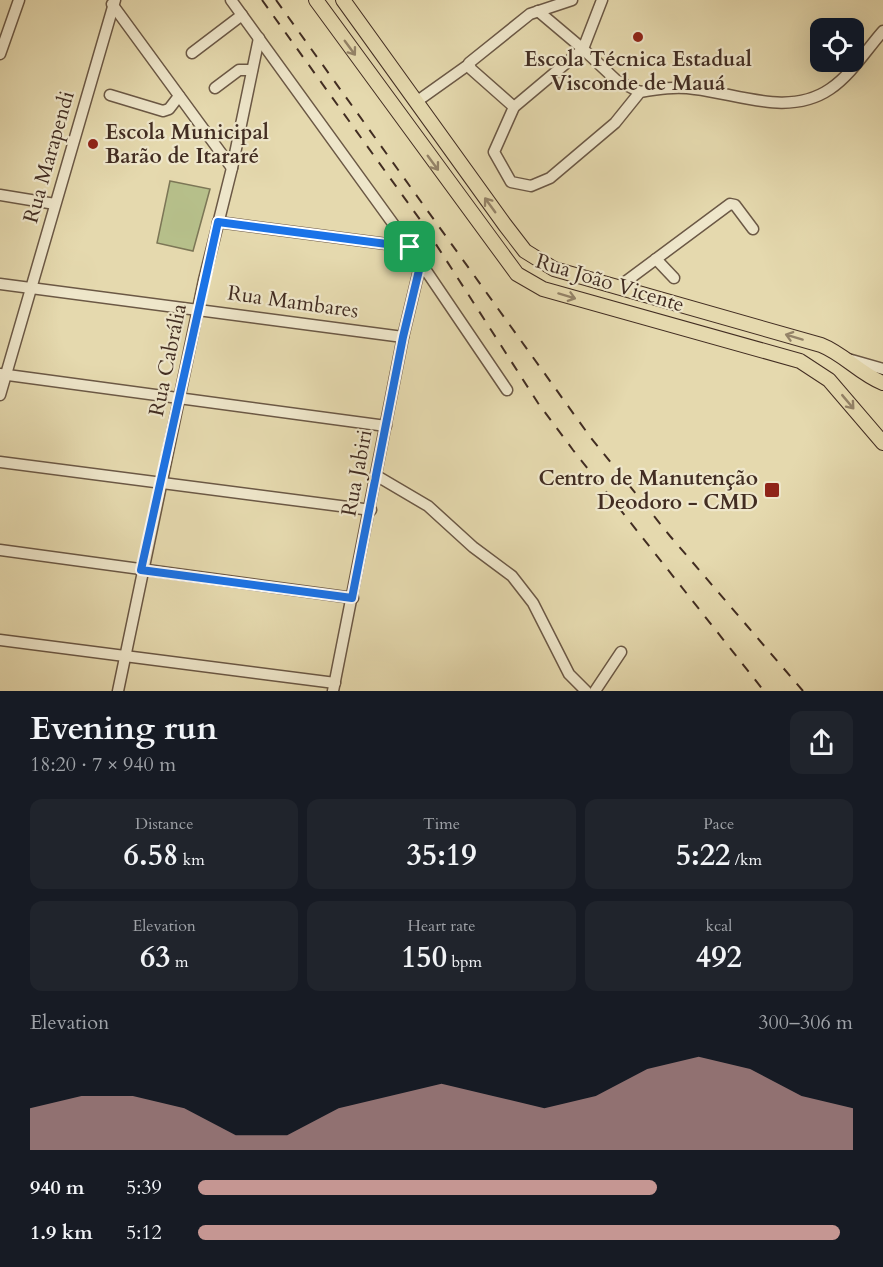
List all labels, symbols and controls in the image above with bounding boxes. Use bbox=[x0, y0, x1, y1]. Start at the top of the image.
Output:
map controls bbox=[810, 18, 864, 72]
button: locate bbox=[810, 18, 864, 72]
marker: Escola Técnica Estadual Visconde de Mauá bbox=[631, 30, 645, 44]
one-way arrow bbox=[343, 39, 356, 55]
place label: Escola Técnica Estadual Visconde de Mauá bbox=[524, 45, 752, 98]
street label: Rua Marapendi bbox=[16, 88, 82, 226]
place label: Escola Municipal Barão de Itararé bbox=[105, 118, 269, 171]
marker: Escola Municipal Barão de Itararé bbox=[86, 137, 100, 151]
one-way arrow bbox=[427, 154, 439, 170]
one-way arrow bbox=[484, 198, 496, 214]
pin bbox=[384, 221, 435, 272]
icon: arrive bbox=[393, 230, 426, 263]
street label: Rua João Vicente bbox=[532, 247, 688, 319]
street label: Rua Mambares bbox=[226, 278, 360, 326]
one-way arrow bbox=[557, 291, 576, 302]
street label: Rua Cabrália bbox=[142, 301, 194, 419]
one-way arrow bbox=[785, 331, 804, 342]
one-way arrow bbox=[841, 394, 855, 409]
street label: Rua Jabiri bbox=[334, 427, 380, 519]
place label: Centro de Manutenção Deodoro - CMD bbox=[538, 464, 758, 517]
marker: Centro de Manutenção Deodoro - CMD bbox=[763, 481, 781, 499]
text: Evening run bbox=[30, 706, 218, 751]
button: share bbox=[790, 711, 853, 774]
text: 18:20 · 7 × 940 m bbox=[30, 751, 176, 778]
text: Distance bbox=[135, 813, 193, 835]
text: Time bbox=[423, 813, 460, 835]
text: Pace bbox=[703, 813, 734, 835]
text: 6.58 bbox=[124, 835, 178, 876]
text: 35:19 bbox=[406, 835, 477, 876]
text: 5:22 bbox=[676, 835, 730, 876]
text: km bbox=[178, 849, 205, 871]
text: /km bbox=[730, 849, 762, 871]
text: Elevation bbox=[132, 915, 196, 937]
text: Heart rate bbox=[408, 915, 475, 937]
text: kcal bbox=[705, 915, 732, 937]
text: 63 bbox=[140, 937, 171, 978]
text: 150 bbox=[401, 937, 447, 978]
text: 492 bbox=[696, 937, 742, 978]
text: m bbox=[171, 951, 188, 973]
text: bpm bbox=[447, 951, 482, 973]
text: Elevation bbox=[30, 1009, 109, 1036]
text: 300–306 m bbox=[758, 1009, 853, 1036]
text: 940 m bbox=[30, 1174, 85, 1201]
text: 5:39 bbox=[126, 1174, 162, 1201]
text: 1.9 km bbox=[30, 1219, 93, 1246]
text: 5:12 bbox=[126, 1219, 162, 1246]

